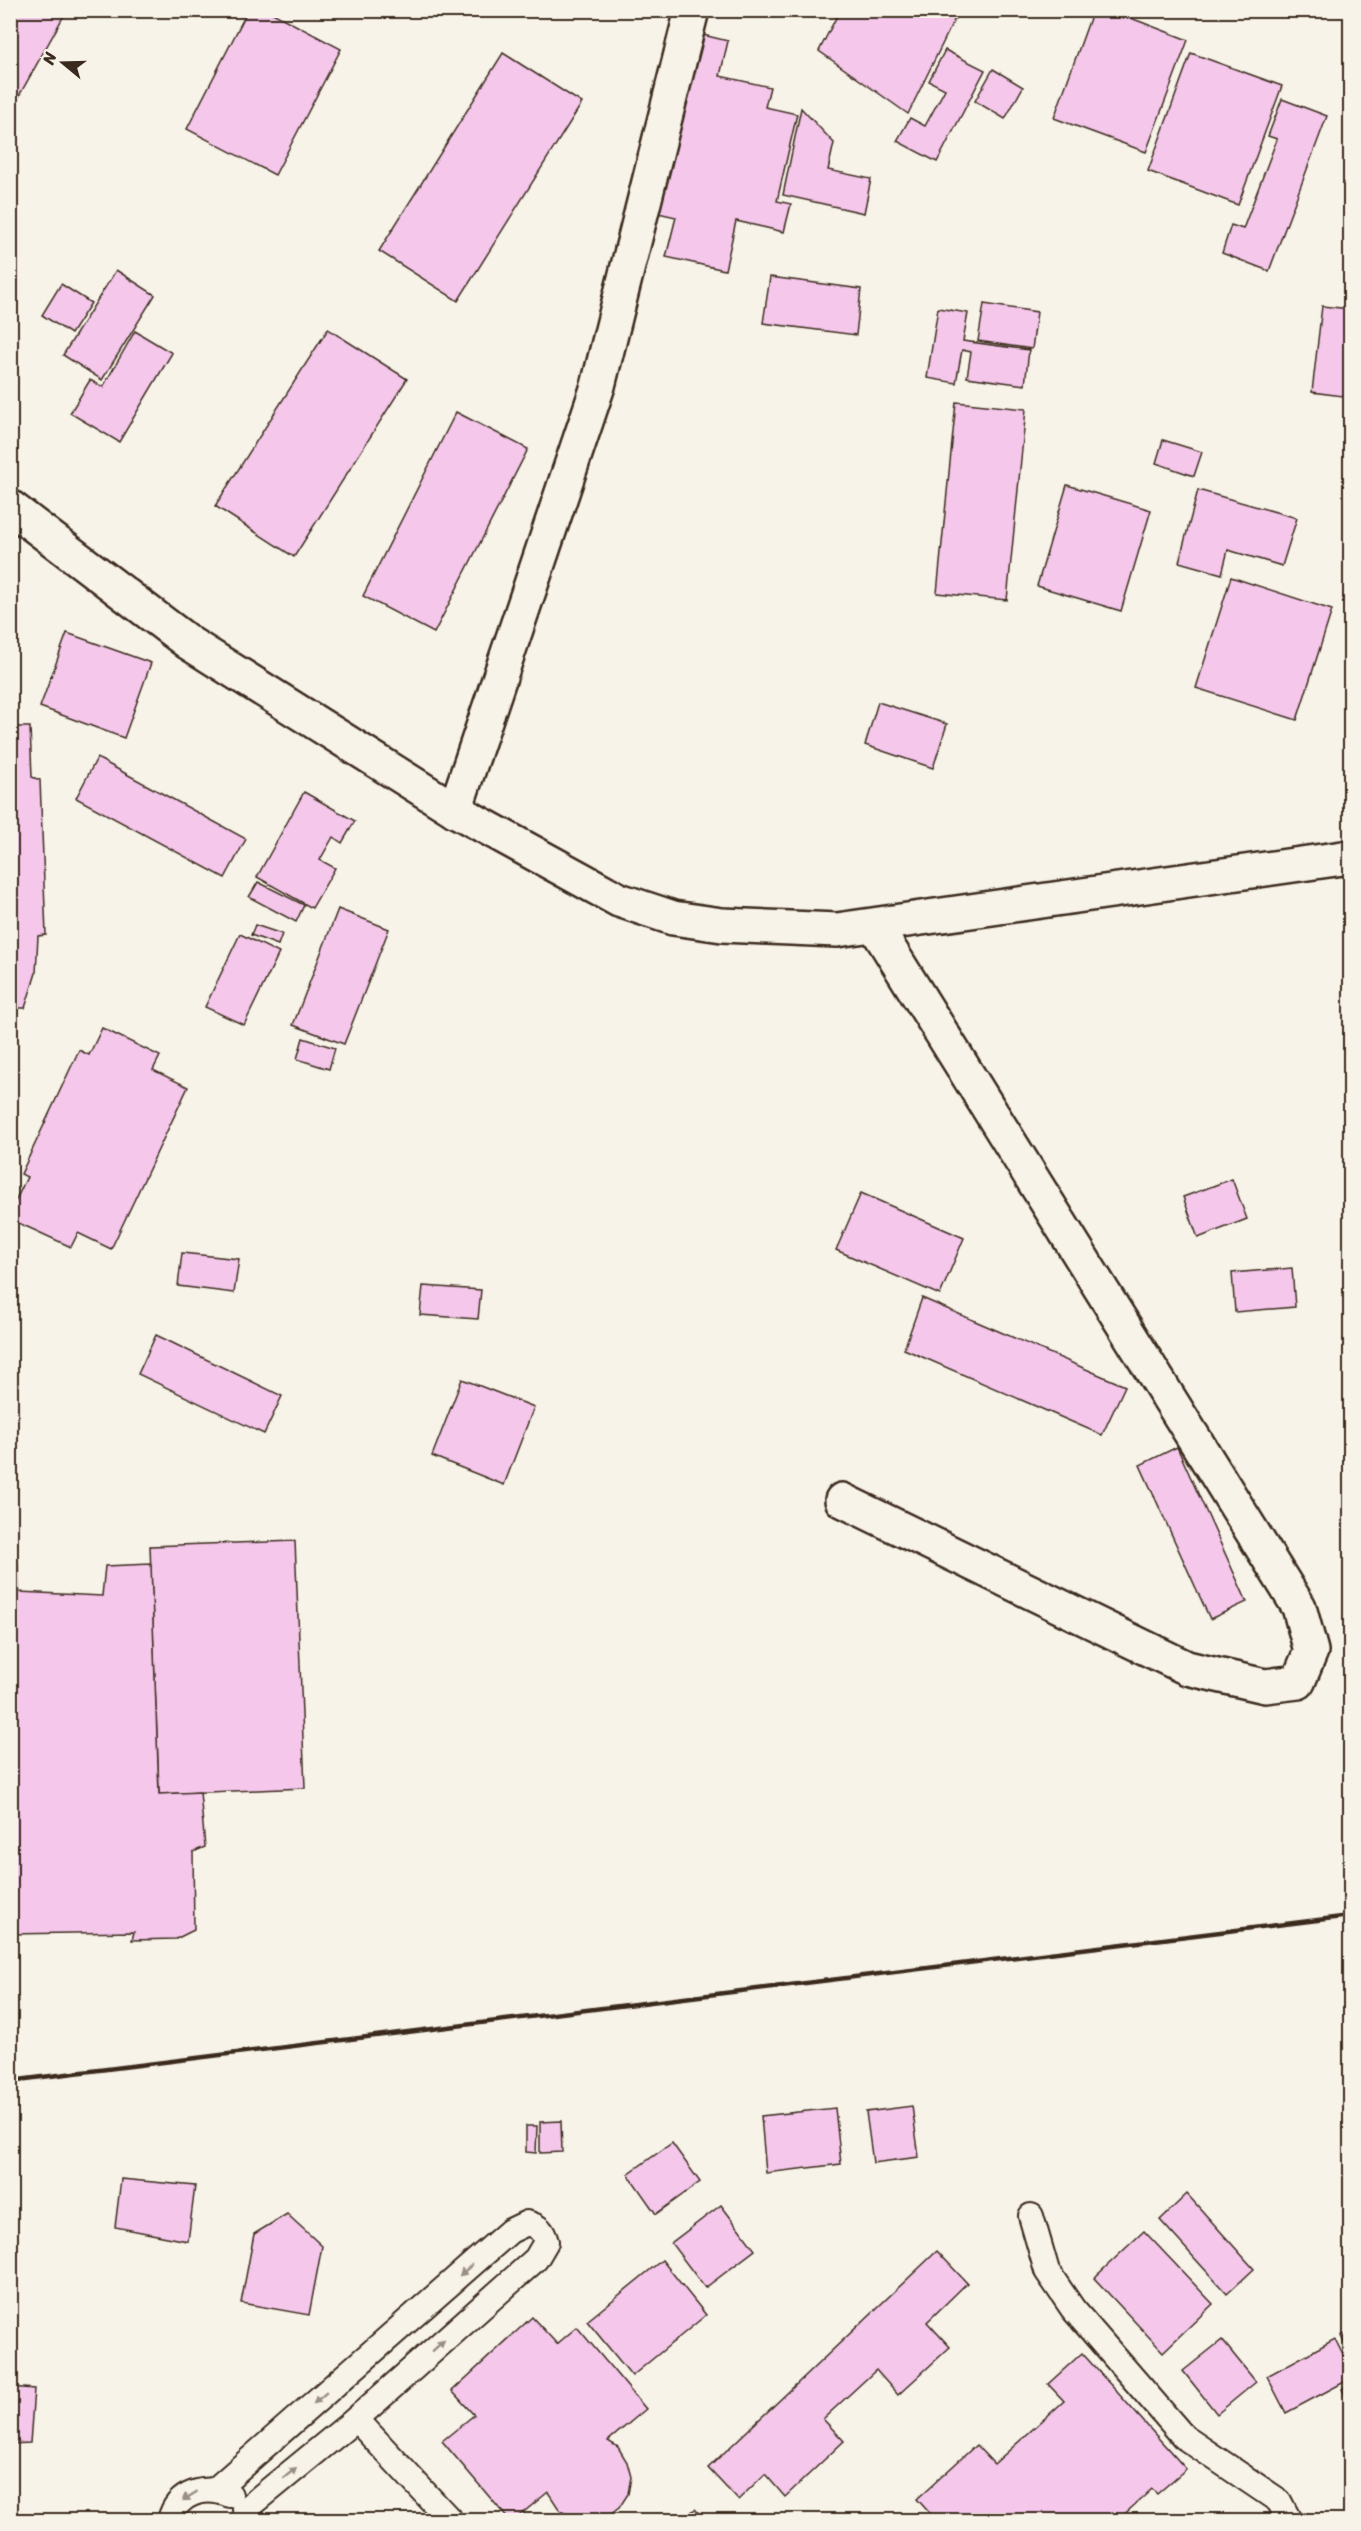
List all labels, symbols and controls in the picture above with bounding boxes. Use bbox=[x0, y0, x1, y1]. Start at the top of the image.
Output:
north arrow bbox=[33, 33, 93, 93]
text: N bbox=[33, 47, 65, 69]
one-way arrow bbox=[459, 2263, 474, 2277]
one-way arrow bbox=[430, 2340, 445, 2353]
one-way arrow bbox=[313, 2391, 328, 2404]
one-way arrow bbox=[282, 2466, 298, 2479]
one-way arrow bbox=[182, 2490, 198, 2501]

